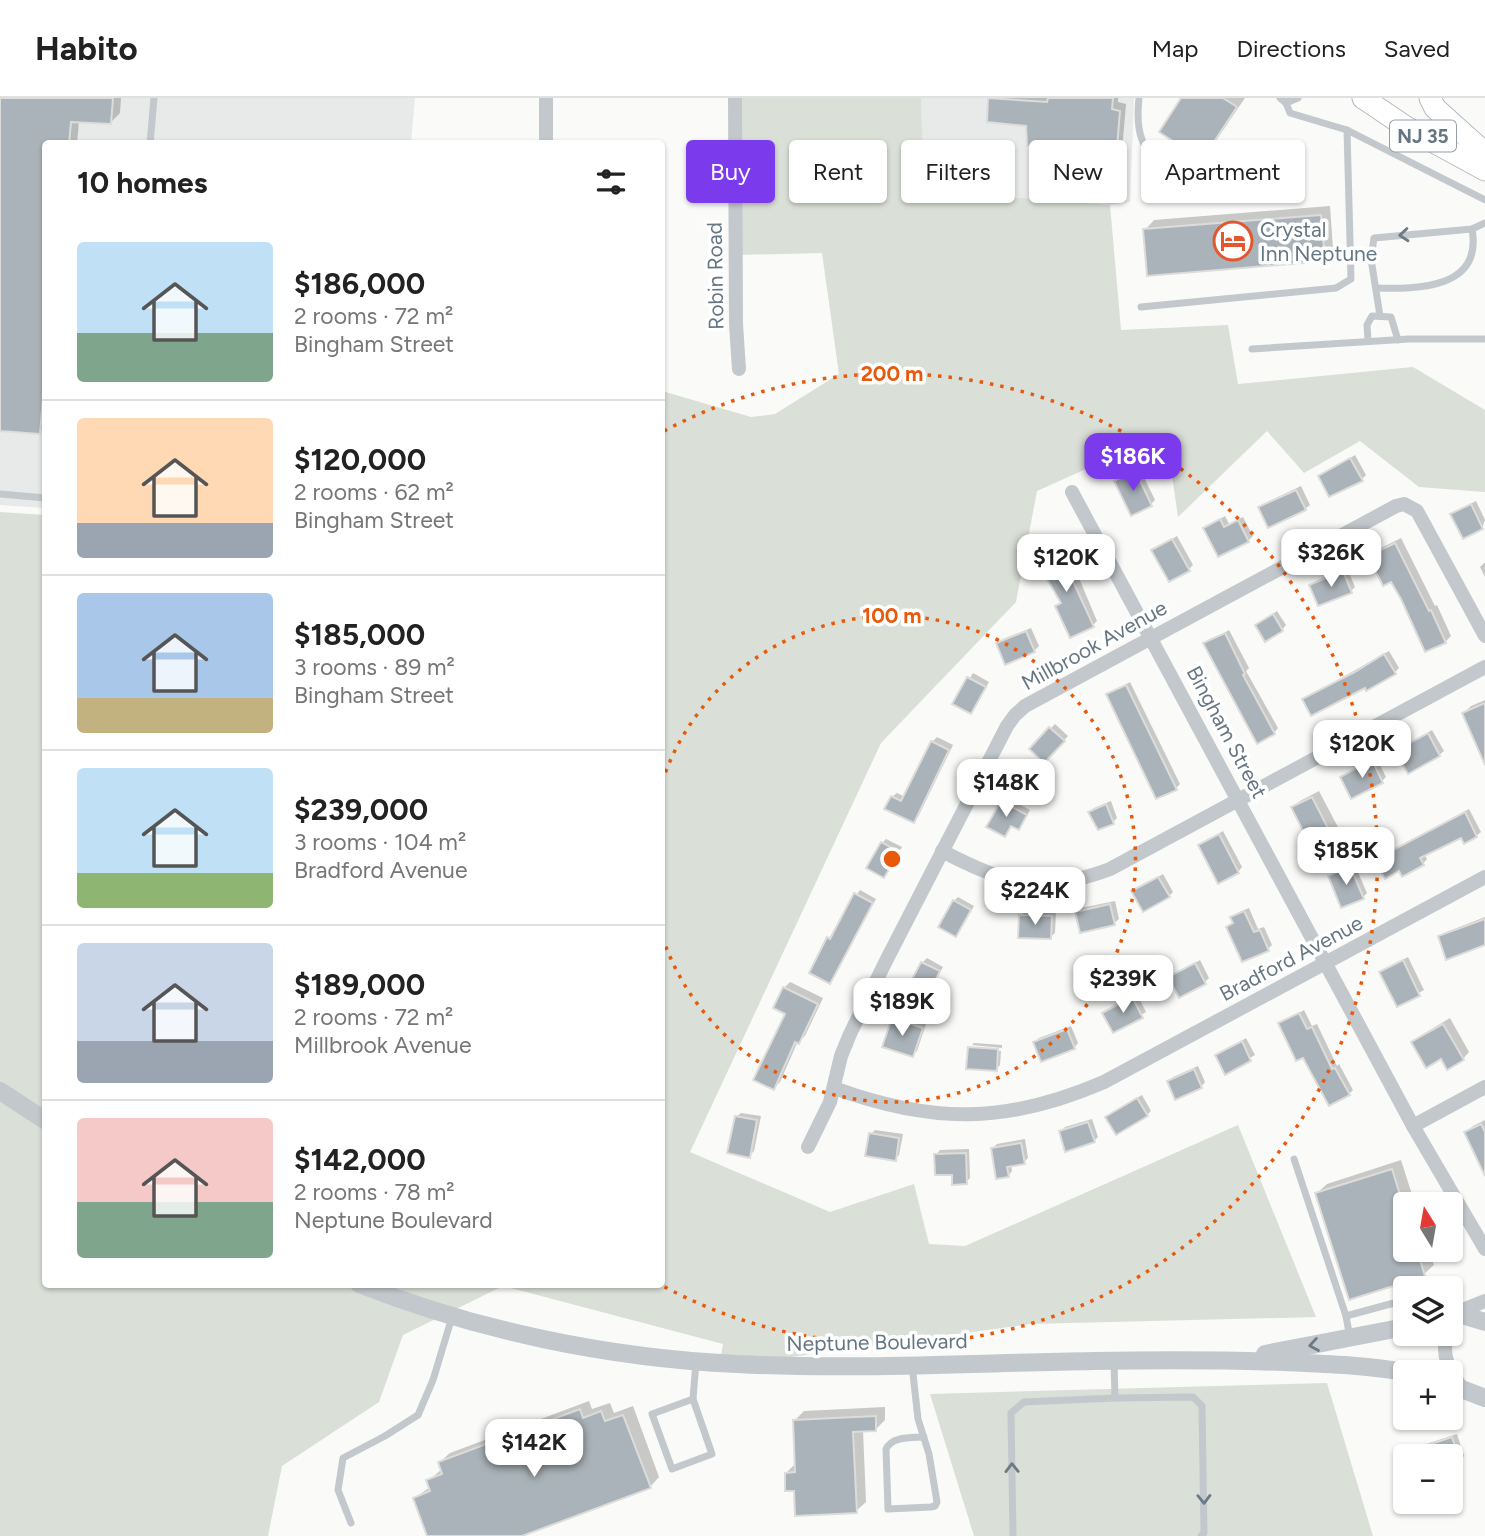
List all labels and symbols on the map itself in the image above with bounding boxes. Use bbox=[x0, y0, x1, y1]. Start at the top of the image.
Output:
road number: NJ 35 bbox=[1390, 120, 1456, 152]
place label: Crystal Inn Neptune bbox=[1260, 217, 1377, 266]
hotel icon: Crystal Inn Neptune bbox=[1212, 220, 1254, 262]
street label: Robin Road bbox=[702, 222, 728, 330]
one-way arrow bbox=[1398, 227, 1409, 242]
text: 200 m bbox=[861, 361, 923, 386]
pin: $186K bbox=[1084, 434, 1182, 493]
pin: $326K bbox=[1282, 530, 1380, 589]
pin: $120K bbox=[1017, 534, 1115, 594]
street label: Millbrook Avenue bbox=[1017, 595, 1171, 695]
text: 100 m bbox=[862, 603, 922, 628]
street label: Bingham Street bbox=[1182, 662, 1272, 802]
pin: $120K bbox=[1313, 720, 1411, 780]
pin: $148K bbox=[957, 760, 1055, 819]
pin: $185K bbox=[1297, 828, 1395, 887]
centre of rings bbox=[880, 847, 904, 871]
pin: $224K bbox=[986, 868, 1084, 927]
street label: Bradford Avenue bbox=[1215, 910, 1367, 1006]
pin: $239K bbox=[1074, 956, 1172, 1015]
pin: $189K bbox=[853, 978, 951, 1038]
north arrow bbox=[1393, 1192, 1463, 1262]
street label: Neptune Boulevard bbox=[786, 1328, 968, 1356]
one-way arrow bbox=[1308, 1337, 1320, 1352]
pin: $142K bbox=[485, 1420, 583, 1479]
one-way arrow bbox=[1004, 1462, 1020, 1473]
one-way arrow bbox=[1196, 1494, 1211, 1505]

